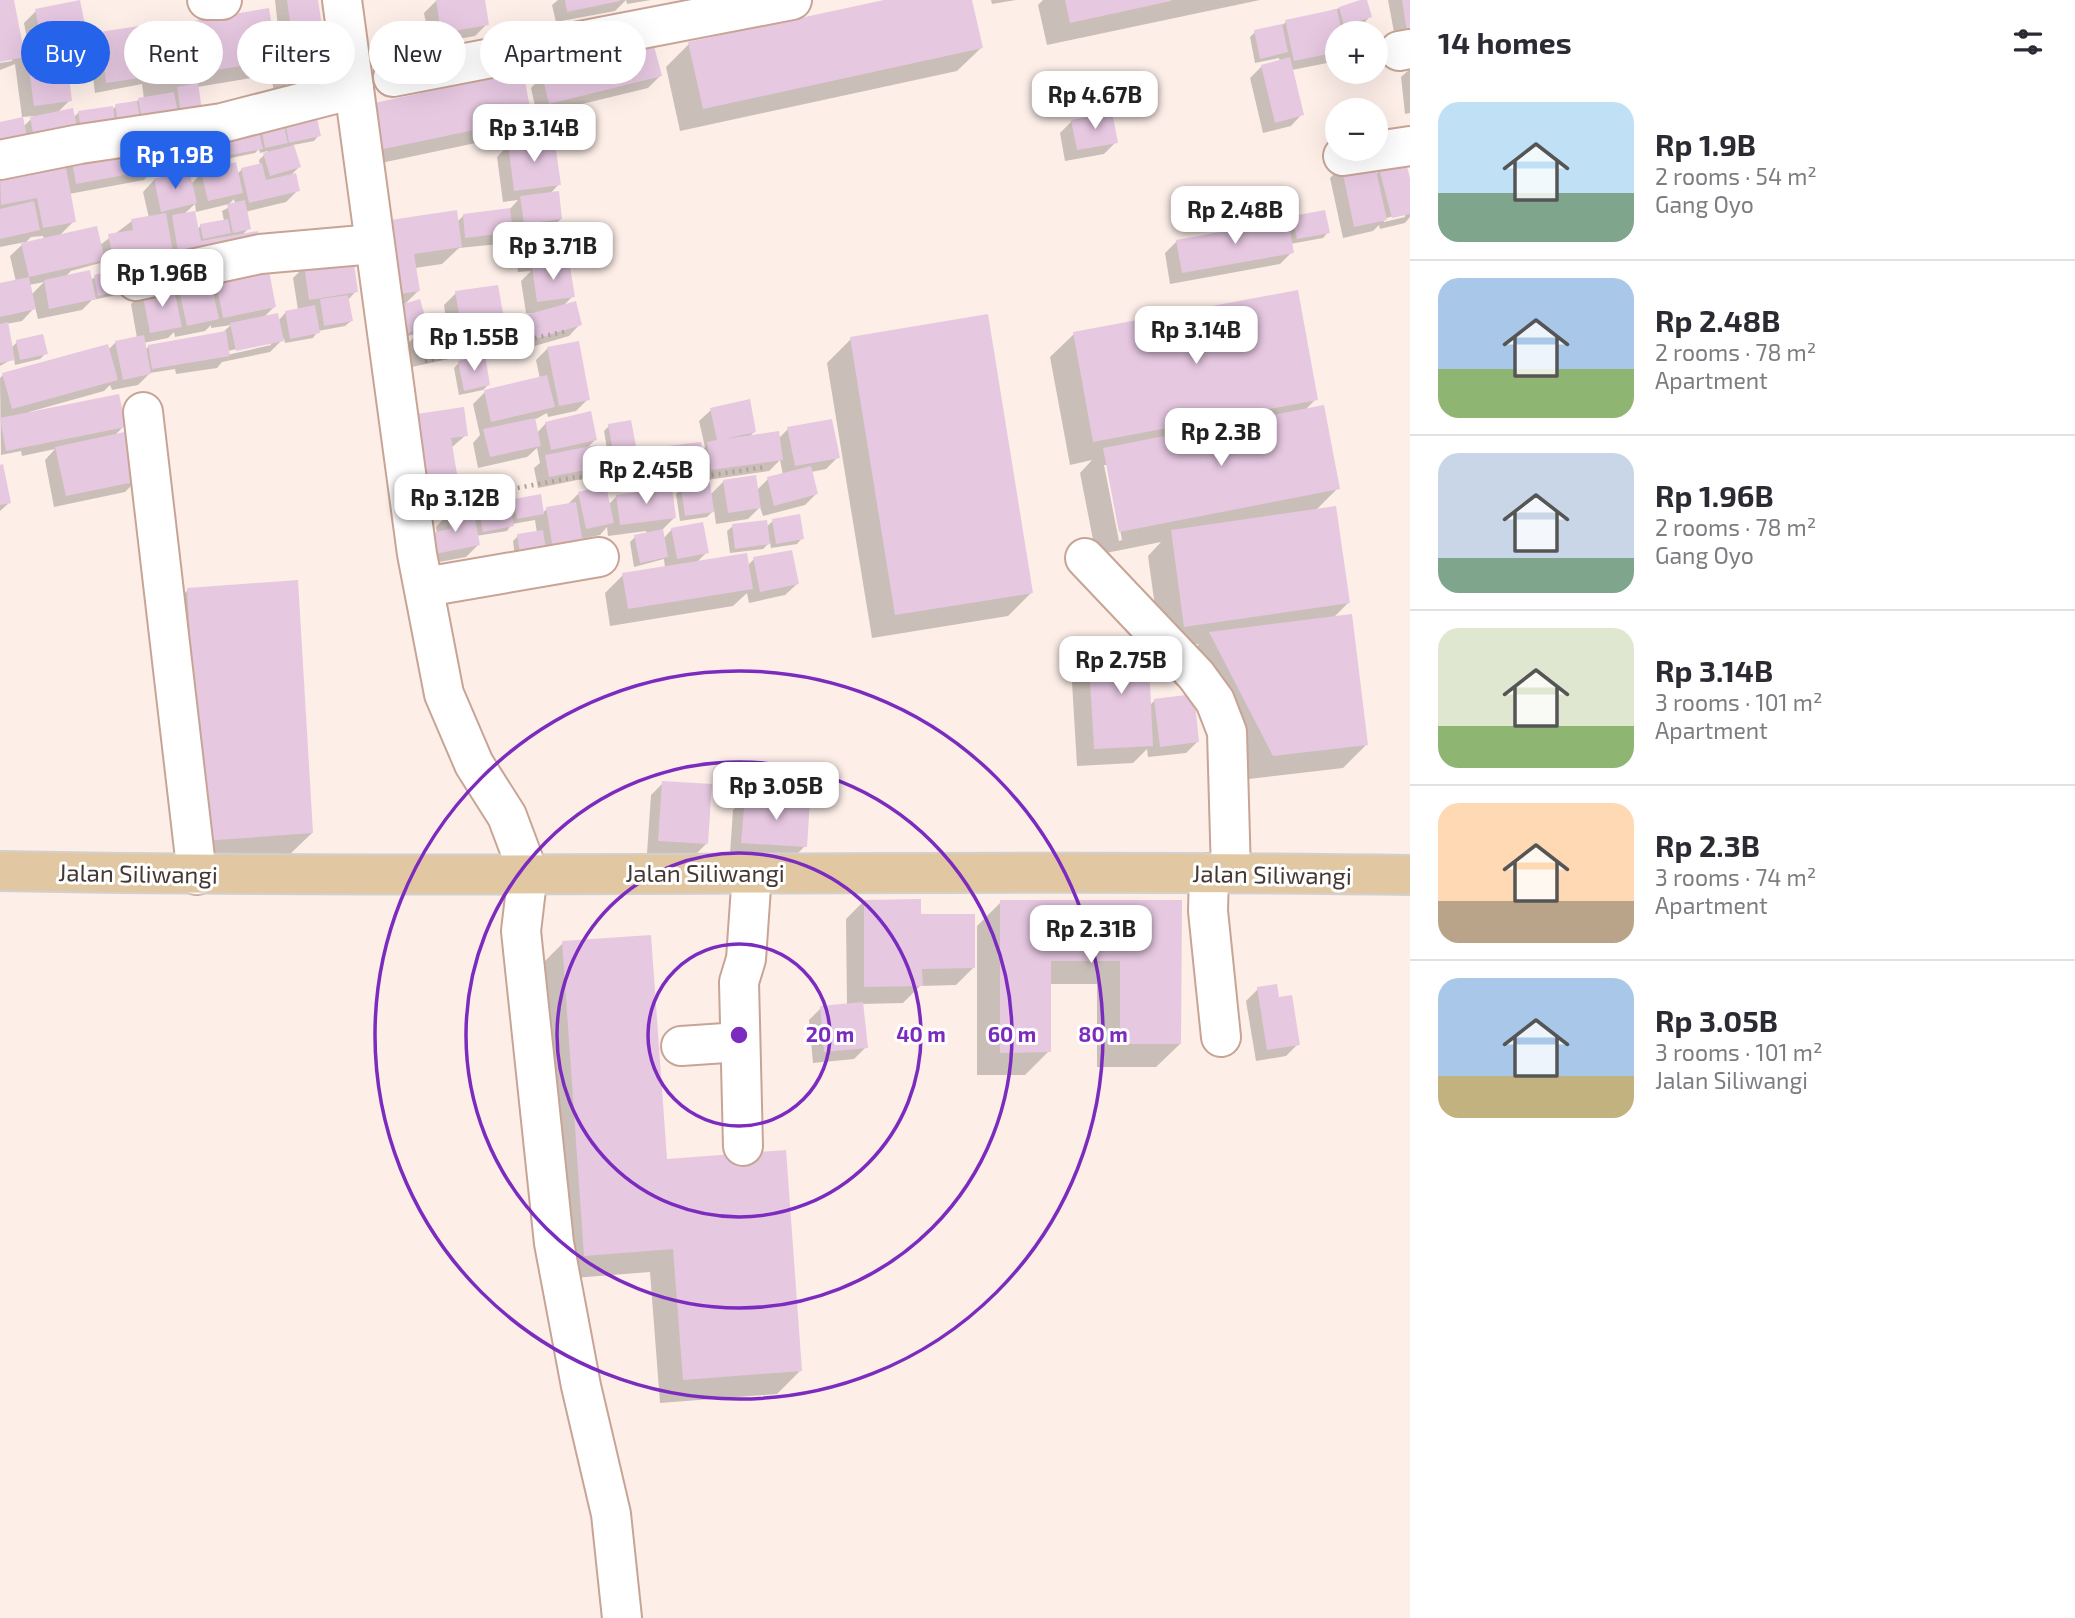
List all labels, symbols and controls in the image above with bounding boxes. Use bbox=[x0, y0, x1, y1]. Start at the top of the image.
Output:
chip: Buy bbox=[21, 21, 110, 84]
chip: Rent bbox=[124, 21, 223, 84]
chip: Filters bbox=[237, 21, 355, 84]
chip: New bbox=[369, 21, 466, 84]
chip: Apartment bbox=[480, 21, 646, 84]
map controls bbox=[1325, 21, 1388, 161]
button: + bbox=[1325, 21, 1388, 84]
icon: filters bbox=[2009, 23, 2047, 61]
text: 14 homes bbox=[1438, 24, 1572, 60]
pin: Rp 4.67B bbox=[1023, 72, 1167, 131]
text: Rp 4.67B bbox=[1048, 80, 1142, 108]
button: − bbox=[1325, 98, 1388, 161]
pin: Rp 3.14B bbox=[462, 104, 606, 164]
text: Rp 3.14B bbox=[489, 113, 579, 141]
text: Rp 1.9B bbox=[1655, 126, 1756, 162]
icon: home bbox=[1494, 130, 1578, 214]
pin: Rp 1.9B bbox=[110, 132, 240, 191]
text: Rp 1.9B bbox=[136, 140, 214, 168]
text: 2 rooms · 54 m² bbox=[1655, 162, 1817, 190]
pin: Rp 2.48B bbox=[1163, 187, 1307, 246]
text: Gang Oyo bbox=[1655, 190, 1754, 218]
text: Rp 2.48B bbox=[1187, 195, 1283, 223]
pin: Rp 3.71B bbox=[481, 222, 625, 282]
text: Rp 3.71B bbox=[509, 231, 597, 259]
pin: Rp 1.96B bbox=[90, 250, 234, 309]
text: Rp 1.96B bbox=[116, 258, 208, 286]
text: Rp 2.48B bbox=[1655, 302, 1781, 338]
pin: Rp 3.14B bbox=[1124, 306, 1268, 366]
icon: home bbox=[1494, 306, 1578, 390]
pin: Rp 1.55B bbox=[402, 314, 546, 373]
text: Rp 3.14B bbox=[1151, 315, 1241, 343]
text: Rp 1.55B bbox=[429, 322, 519, 350]
text: 2 rooms · 78 m² bbox=[1655, 338, 1816, 366]
text: Apartment bbox=[1655, 366, 1768, 394]
pin: Rp 2.3B bbox=[1156, 408, 1286, 468]
text: Rp 2.3B bbox=[1181, 417, 1261, 445]
pin: Rp 2.45B bbox=[574, 447, 718, 506]
text: Rp 2.45B bbox=[599, 455, 693, 483]
pin: Rp 3.12B bbox=[383, 475, 527, 534]
text: Rp 1.96B bbox=[1655, 477, 1774, 513]
icon: home bbox=[1494, 481, 1578, 565]
text: Rp 3.12B bbox=[410, 483, 500, 511]
text: 2 rooms · 78 m² bbox=[1655, 513, 1816, 541]
text: Gang Oyo bbox=[1655, 541, 1754, 569]
pin: Rp 2.75B bbox=[1049, 636, 1193, 696]
text: Rp 2.75B bbox=[1075, 645, 1167, 673]
text: Rp 3.14B bbox=[1655, 652, 1773, 688]
icon: home bbox=[1494, 656, 1578, 740]
text: 3 rooms · 101 m² bbox=[1655, 688, 1822, 716]
text: Apartment bbox=[1655, 716, 1768, 744]
pin: Rp 3.05B bbox=[704, 762, 848, 822]
text: Rp 3.05B bbox=[729, 771, 823, 799]
text: Rp 2.3B bbox=[1655, 827, 1760, 863]
icon: home bbox=[1494, 831, 1578, 915]
street label: Jalan Siliwangi bbox=[58, 857, 218, 889]
street label: Jalan Siliwangi bbox=[625, 858, 785, 887]
street label: Jalan Siliwangi bbox=[1192, 858, 1352, 890]
text: 3 rooms · 74 m² bbox=[1655, 863, 1816, 891]
text: Apartment bbox=[1655, 891, 1768, 919]
pin: Rp 2.31B bbox=[1019, 906, 1163, 965]
text: Rp 2.31B bbox=[1046, 914, 1136, 942]
text: Rp 3.05B bbox=[1655, 1002, 1778, 1038]
icon: home bbox=[1494, 1006, 1578, 1090]
text: 20 m bbox=[806, 1021, 854, 1046]
text: 40 m bbox=[896, 1021, 946, 1046]
text: 60 m bbox=[988, 1021, 1036, 1046]
text: 80 m bbox=[1078, 1021, 1128, 1046]
centre of rings bbox=[727, 1023, 751, 1047]
text: 3 rooms · 101 m² bbox=[1655, 1038, 1822, 1066]
text: Jalan Siliwangi bbox=[1655, 1066, 1808, 1094]

